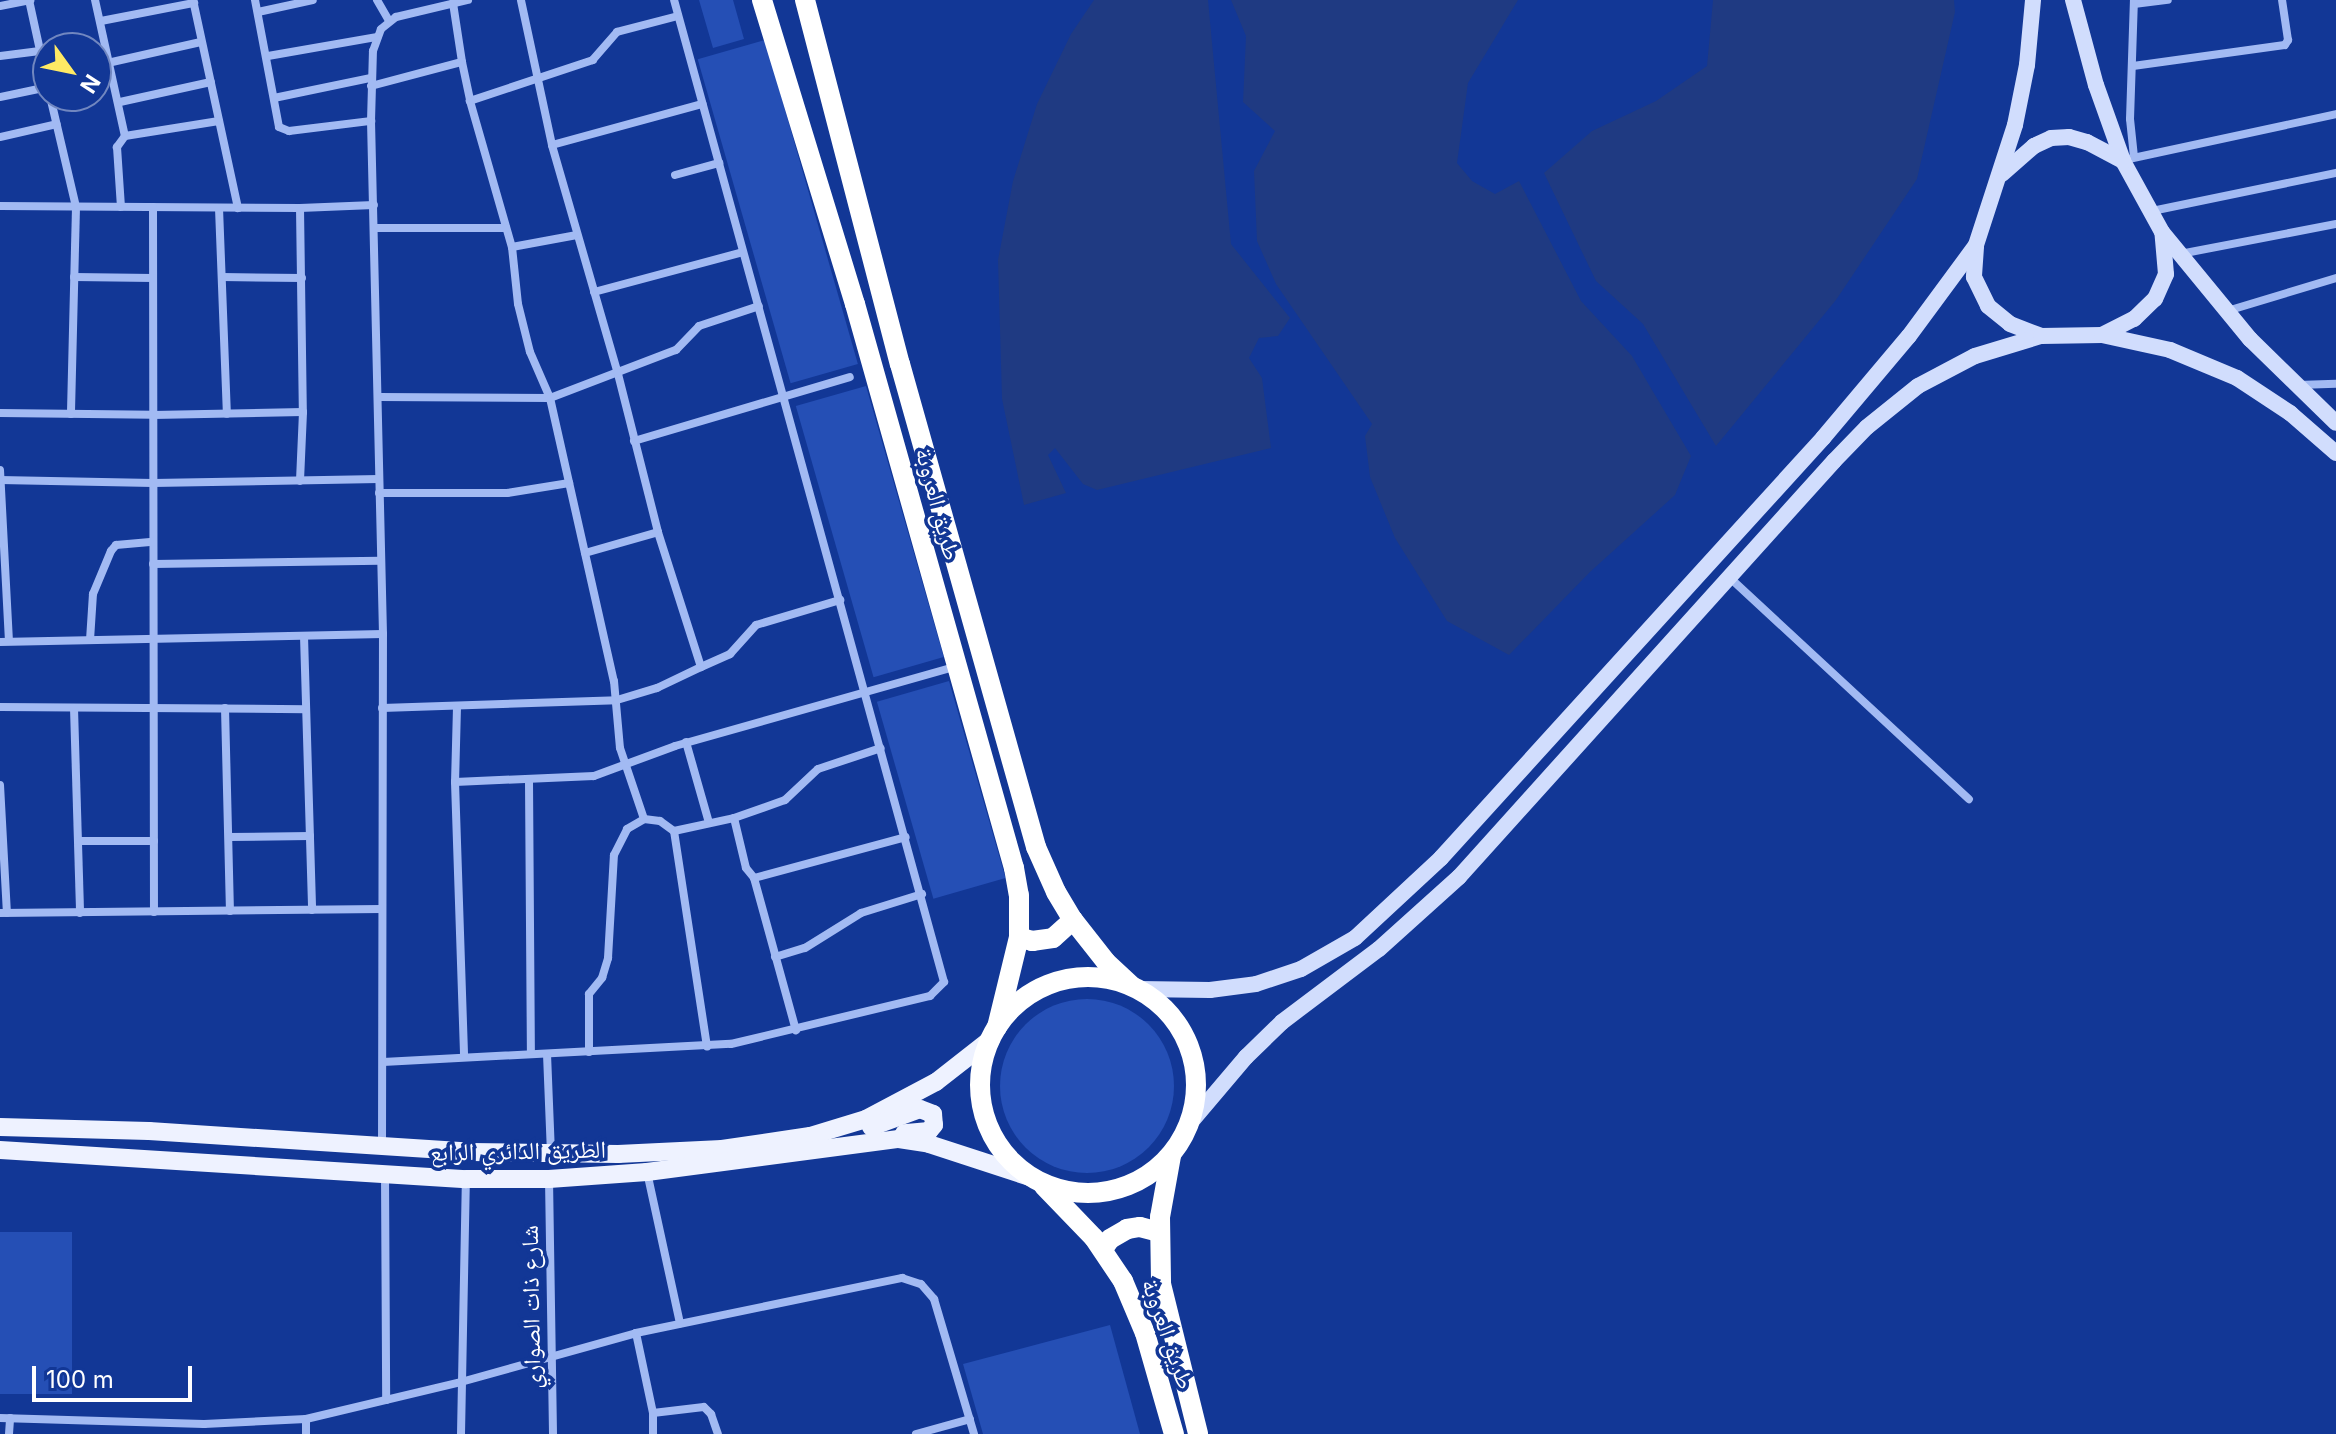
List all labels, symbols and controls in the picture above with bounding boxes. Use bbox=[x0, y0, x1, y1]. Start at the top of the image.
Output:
north arrow bbox=[32, 32, 112, 112]
text: N bbox=[75, 70, 106, 98]
street label: طريق العروبة bbox=[909, 445, 967, 563]
street label: الطريق الدائري الرابع bbox=[430, 1135, 606, 1167]
street label: شارع ذات الصواري bbox=[515, 1225, 547, 1389]
street label: طريق العروبة bbox=[1136, 1275, 1200, 1393]
scale bar bbox=[36, 1350, 196, 1400]
text: 100 m bbox=[46, 1365, 114, 1394]

